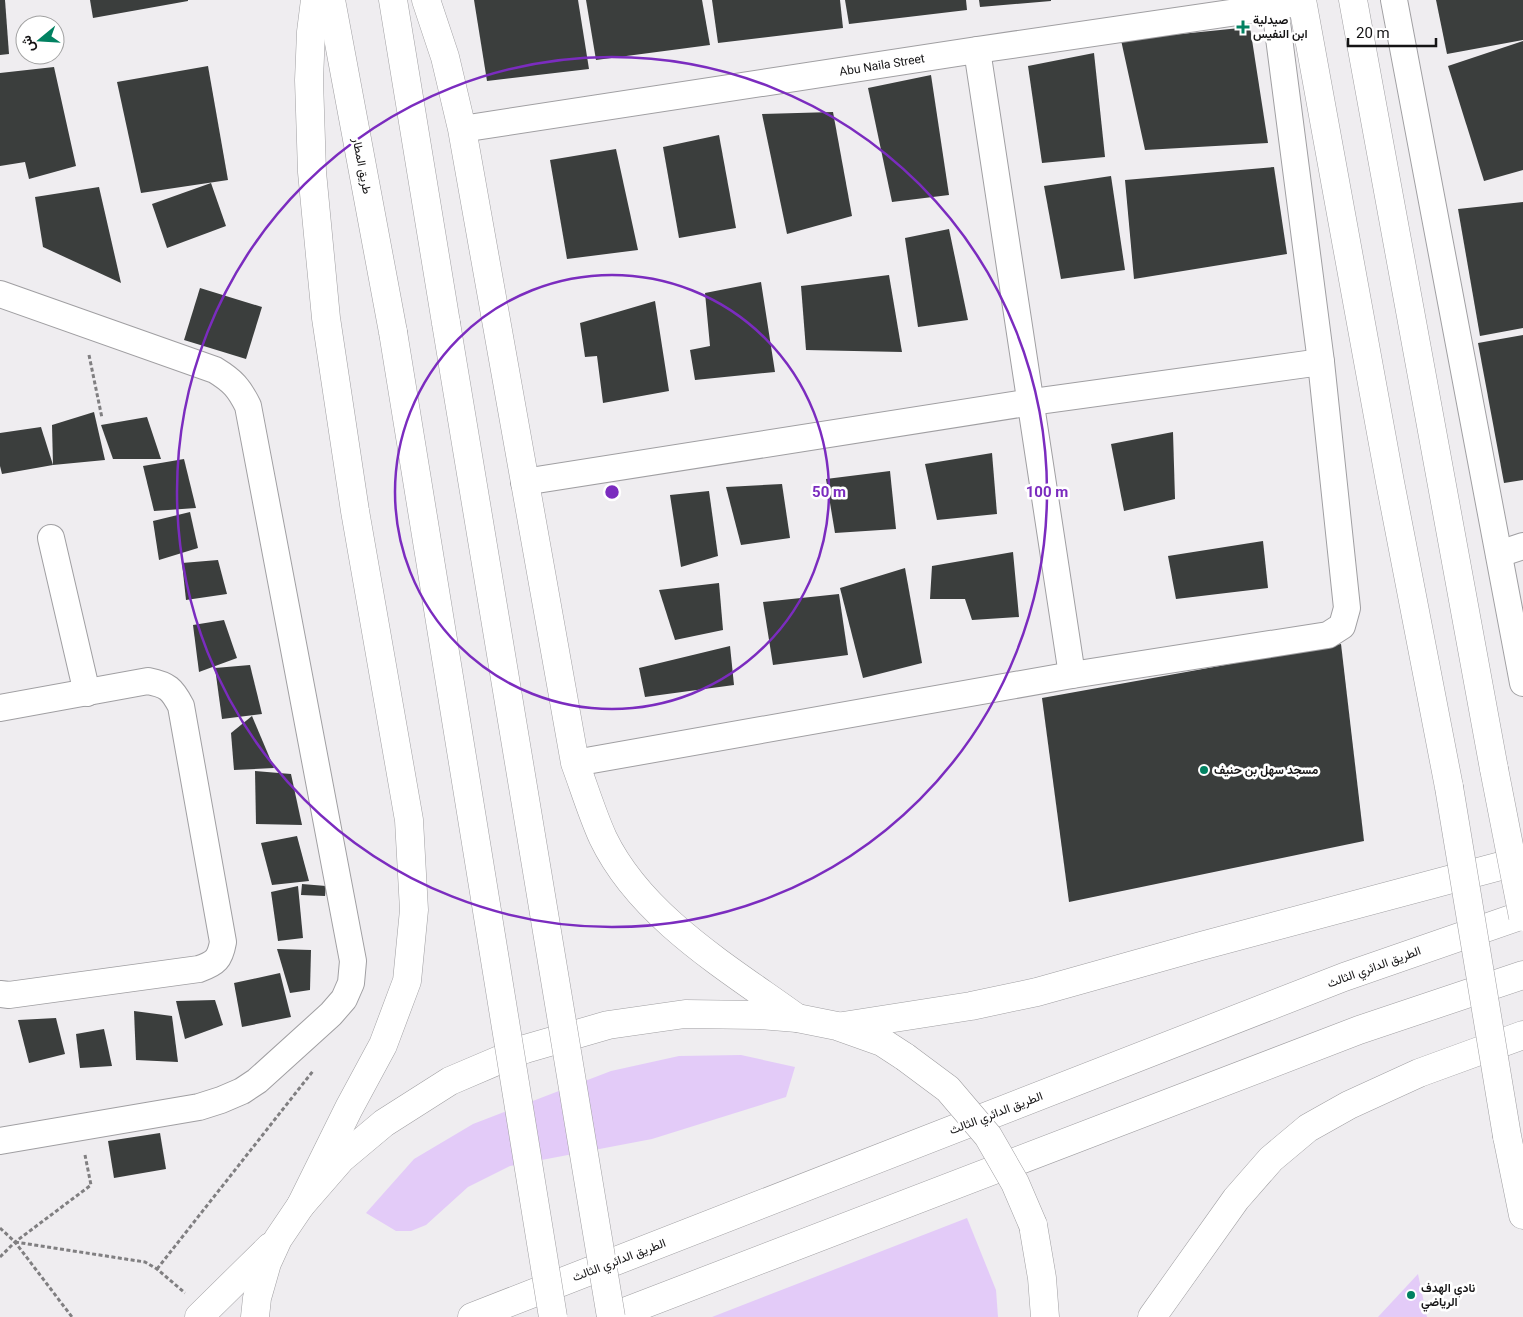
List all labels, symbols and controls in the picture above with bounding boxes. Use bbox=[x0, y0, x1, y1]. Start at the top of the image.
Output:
place label: صيدلية ابن النفيس bbox=[1253, 13, 1308, 41]
north arrow bbox=[15, 15, 65, 65]
scale bar bbox=[1348, 15, 1436, 47]
marker: صيدلية ابن النفيس bbox=[1237, 21, 1249, 33]
text: 20 m bbox=[1356, 24, 1390, 42]
text: ش bbox=[17, 33, 39, 54]
street label: Abu Naila Street bbox=[838, 51, 926, 79]
street label: طريق المطار bbox=[349, 136, 374, 196]
centre of rings bbox=[603, 483, 621, 501]
text: 50 m bbox=[812, 483, 846, 501]
text: 100 m bbox=[1026, 483, 1068, 501]
place label: مسجد سهل بن حنيف bbox=[1214, 763, 1319, 778]
marker: مسجد سهل بن حنيف bbox=[1198, 764, 1210, 776]
street label: الطريق الدائري الثالث bbox=[1325, 944, 1424, 993]
street label: الطريق الدائري الثالث bbox=[947, 1089, 1046, 1140]
street label: الطريق الدائري الثالث bbox=[570, 1236, 669, 1287]
place label: نادي الهدف الرياضي bbox=[1421, 1281, 1476, 1312]
marker: نادي الهدف الرياضي bbox=[1405, 1289, 1417, 1301]

